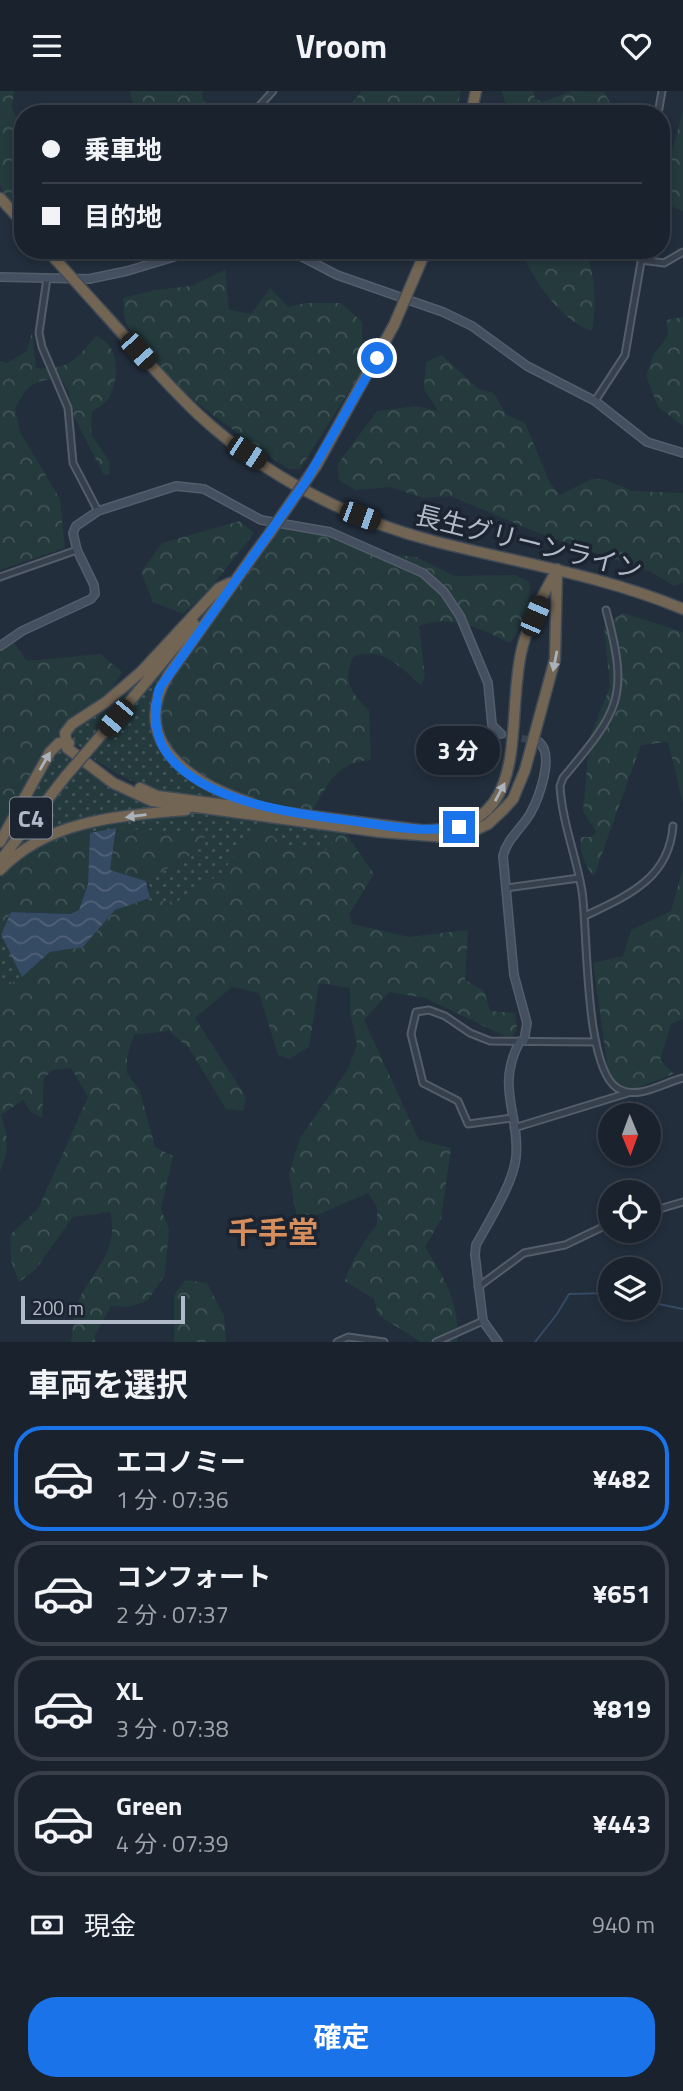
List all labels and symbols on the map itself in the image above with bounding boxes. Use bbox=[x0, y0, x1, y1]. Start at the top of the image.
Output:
car bbox=[117, 328, 160, 374]
route start bbox=[361, 342, 393, 374]
car bbox=[224, 433, 271, 473]
street label: 長生グリーンライン bbox=[411, 495, 647, 589]
car bbox=[337, 499, 384, 533]
car bbox=[518, 593, 553, 639]
one-way arrow bbox=[549, 650, 560, 672]
car bbox=[95, 695, 138, 741]
callout: 3 分 bbox=[417, 725, 501, 775]
one-way arrow bbox=[39, 751, 51, 771]
one-way arrow bbox=[494, 782, 506, 801]
road number: C4 bbox=[10, 797, 52, 839]
one-way arrow bbox=[125, 810, 147, 821]
route end bbox=[443, 811, 475, 843]
north arrow bbox=[598, 1103, 662, 1165]
district label: 千手堂 bbox=[228, 1209, 318, 1255]
scale bar bbox=[21, 1293, 186, 1325]

